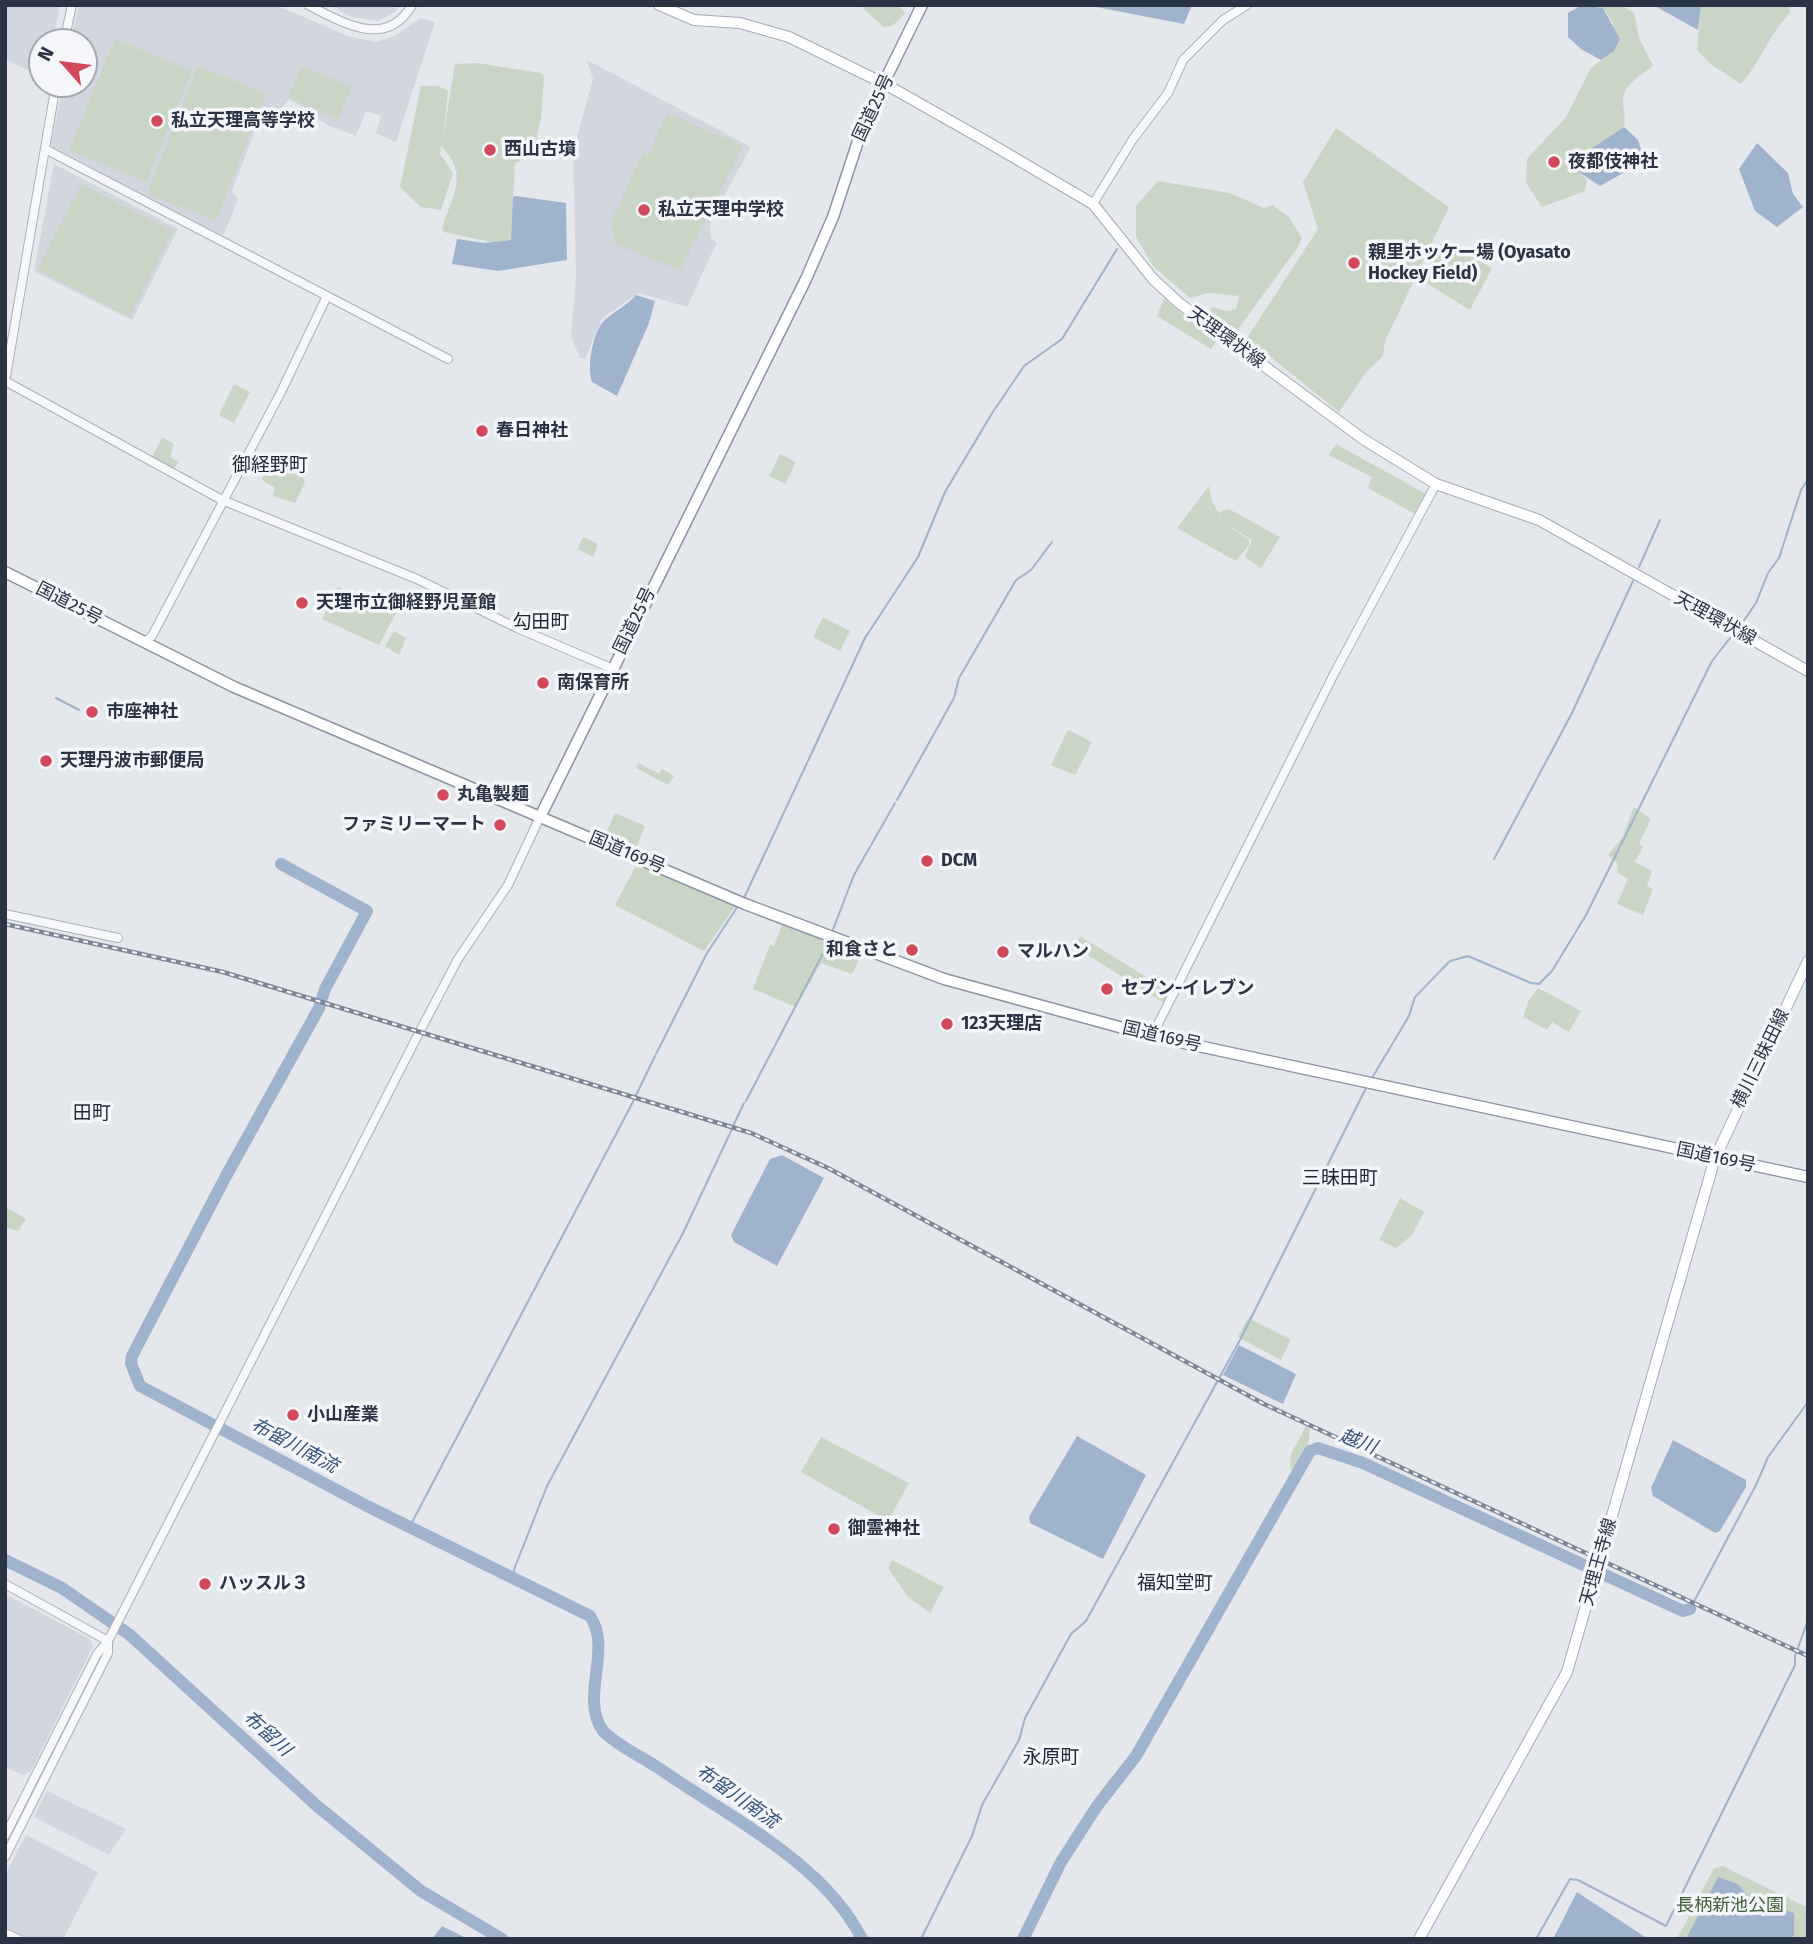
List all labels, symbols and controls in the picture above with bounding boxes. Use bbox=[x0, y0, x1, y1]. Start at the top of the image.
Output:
north arrow bbox=[28, 28, 98, 98]
text: N bbox=[33, 43, 59, 65]
street label: 国道25号 bbox=[849, 71, 899, 145]
place label: 私立天理高等学校 bbox=[171, 110, 315, 132]
marker: 私立天理高等学校 bbox=[149, 113, 165, 129]
place label: 西山古墳 bbox=[504, 139, 576, 161]
marker: 西山古墳 bbox=[482, 142, 498, 158]
place label: 夜都伎神社 bbox=[1568, 151, 1658, 173]
marker: 夜都伎神社 bbox=[1546, 154, 1562, 170]
place label: 私立天理中学校 bbox=[658, 199, 784, 221]
marker: 私立天理中学校 bbox=[636, 202, 652, 218]
place label: 親里ホッケー場 (Oyasato Hockey Field) bbox=[1368, 242, 1571, 284]
marker: 親里ホッケー場 (Oyasato Hockey Field) bbox=[1346, 255, 1362, 271]
street label: 天理環状線 bbox=[1183, 303, 1269, 373]
place label: 春日神社 bbox=[496, 420, 568, 442]
marker: 春日神社 bbox=[474, 423, 490, 439]
district label: 御経野町 bbox=[232, 455, 308, 477]
street label: 国道25号 bbox=[32, 578, 106, 630]
street label: 国道25号 bbox=[610, 584, 660, 658]
street label: 天理環状線 bbox=[1670, 588, 1760, 650]
place label: 天理市立御経野児童館 bbox=[316, 592, 496, 614]
marker: 天理市立御経野児童館 bbox=[294, 595, 310, 611]
district label: 勾田町 bbox=[513, 612, 569, 634]
place label: 南保育所 bbox=[557, 672, 629, 694]
marker: 南保育所 bbox=[535, 675, 551, 691]
place label: 市座神社 bbox=[106, 701, 178, 723]
marker: 市座神社 bbox=[84, 704, 100, 720]
place label: 天理丹波市郵便局 bbox=[60, 750, 204, 772]
marker: 天理丹波市郵便局 bbox=[38, 753, 54, 769]
place label: 丸亀製麺 bbox=[457, 784, 529, 806]
marker: 丸亀製麺 bbox=[435, 787, 451, 803]
place label: ファミリーマート bbox=[342, 814, 486, 836]
marker: ファミリーマート bbox=[492, 817, 508, 833]
street label: 国道169号 bbox=[586, 827, 668, 879]
place label: DCM bbox=[941, 850, 977, 872]
marker: DCM bbox=[919, 853, 935, 869]
place label: 和食さと bbox=[826, 939, 898, 961]
place label: マルハン bbox=[1017, 941, 1089, 963]
marker: 和食さと bbox=[904, 942, 920, 958]
marker: マルハン bbox=[995, 944, 1011, 960]
place label: セブン-イレブン bbox=[1121, 978, 1254, 1000]
marker: セブン-イレブン bbox=[1099, 981, 1115, 997]
street label: 横川三昧田線 bbox=[1728, 1006, 1794, 1112]
place label: 123天理店 bbox=[961, 1013, 1042, 1035]
marker: 123天理店 bbox=[939, 1016, 955, 1032]
street label: 国道169号 bbox=[1120, 1017, 1204, 1057]
district label: 田町 bbox=[73, 1103, 111, 1125]
street label: 国道169号 bbox=[1674, 1139, 1758, 1177]
district label: 三昧田町 bbox=[1302, 1168, 1378, 1190]
place label: 小山産業 bbox=[307, 1404, 379, 1426]
marker: 小山産業 bbox=[285, 1407, 301, 1423]
water label: 布留川南流 bbox=[247, 1414, 341, 1478]
water label: 越川 bbox=[1336, 1425, 1380, 1459]
street label: 天理王寺線 bbox=[1576, 1516, 1622, 1608]
place label: 御霊神社 bbox=[848, 1518, 920, 1540]
marker: 御霊神社 bbox=[826, 1521, 842, 1537]
place label: ハッスル３ bbox=[219, 1573, 309, 1595]
district label: 福知堂町 bbox=[1137, 1573, 1213, 1595]
marker: ハッスル３ bbox=[197, 1576, 213, 1592]
water label: 布留川 bbox=[238, 1706, 296, 1762]
district label: 永原町 bbox=[1023, 1747, 1079, 1769]
water label: 布留川南流 bbox=[692, 1760, 782, 1834]
park label: 長柄新池公園 bbox=[1676, 1895, 1784, 1917]

